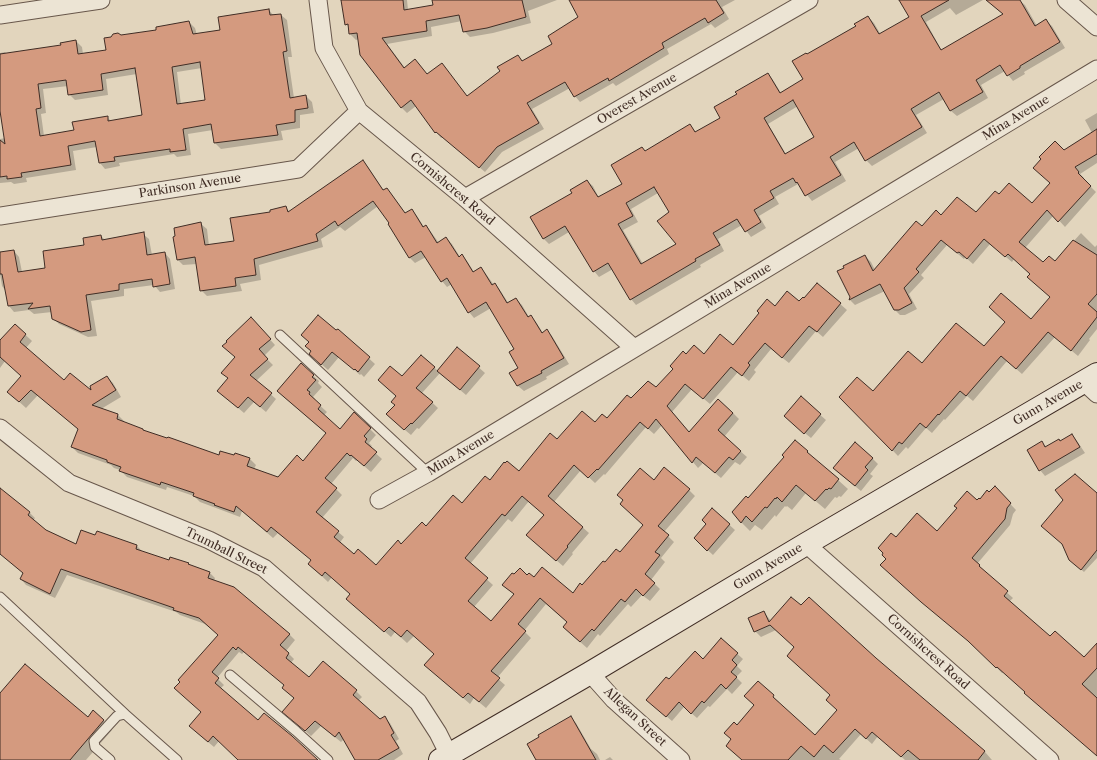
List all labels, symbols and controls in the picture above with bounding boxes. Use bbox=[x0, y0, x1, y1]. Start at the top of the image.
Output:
street label: Overest Avenue bbox=[595, 70, 679, 128]
street label: Mina Avenue bbox=[980, 92, 1052, 144]
street label: Cornishcrest Road bbox=[407, 149, 497, 229]
street label: Parkinson Avenue bbox=[138, 171, 242, 201]
street label: Mina Avenue bbox=[702, 260, 774, 312]
street label: Gunn Avenue bbox=[1011, 377, 1085, 429]
street label: Mina Avenue bbox=[425, 427, 497, 479]
street label: Trumball Street bbox=[182, 525, 270, 577]
street label: Gunn Avenue bbox=[731, 541, 805, 593]
street label: Cornishcrest Road bbox=[884, 611, 972, 693]
street label: Allegan Street bbox=[601, 684, 669, 750]

